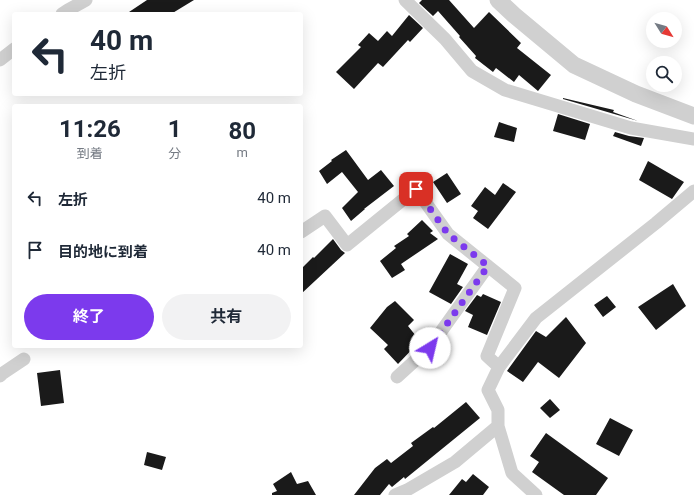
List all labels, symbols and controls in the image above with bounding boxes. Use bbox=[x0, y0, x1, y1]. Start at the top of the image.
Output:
north arrow bbox=[646, 12, 682, 48]
map controls bbox=[646, 12, 682, 92]
text: 40 m bbox=[90, 24, 153, 57]
icon: left bbox=[24, 28, 76, 80]
button: search bbox=[646, 56, 682, 92]
text: 左折 bbox=[90, 62, 126, 83]
text: 11:26 bbox=[59, 115, 121, 143]
text: 1 bbox=[168, 115, 182, 143]
text: 80 bbox=[228, 117, 256, 145]
text: m bbox=[237, 145, 248, 160]
text: 到着 bbox=[77, 146, 103, 161]
text: 分 bbox=[168, 146, 181, 161]
pin bbox=[399, 172, 433, 206]
icon: arrive bbox=[405, 178, 427, 200]
icon: left bbox=[24, 187, 46, 209]
text: 40 m bbox=[257, 189, 291, 207]
text: 左折 bbox=[58, 191, 88, 209]
icon: arrive bbox=[24, 239, 46, 261]
text: 40 m bbox=[257, 241, 291, 259]
text: 目的地に到着 bbox=[58, 243, 148, 261]
button: 終了 bbox=[24, 294, 154, 340]
button: 共有 bbox=[162, 294, 291, 340]
position arrow bbox=[409, 327, 451, 369]

